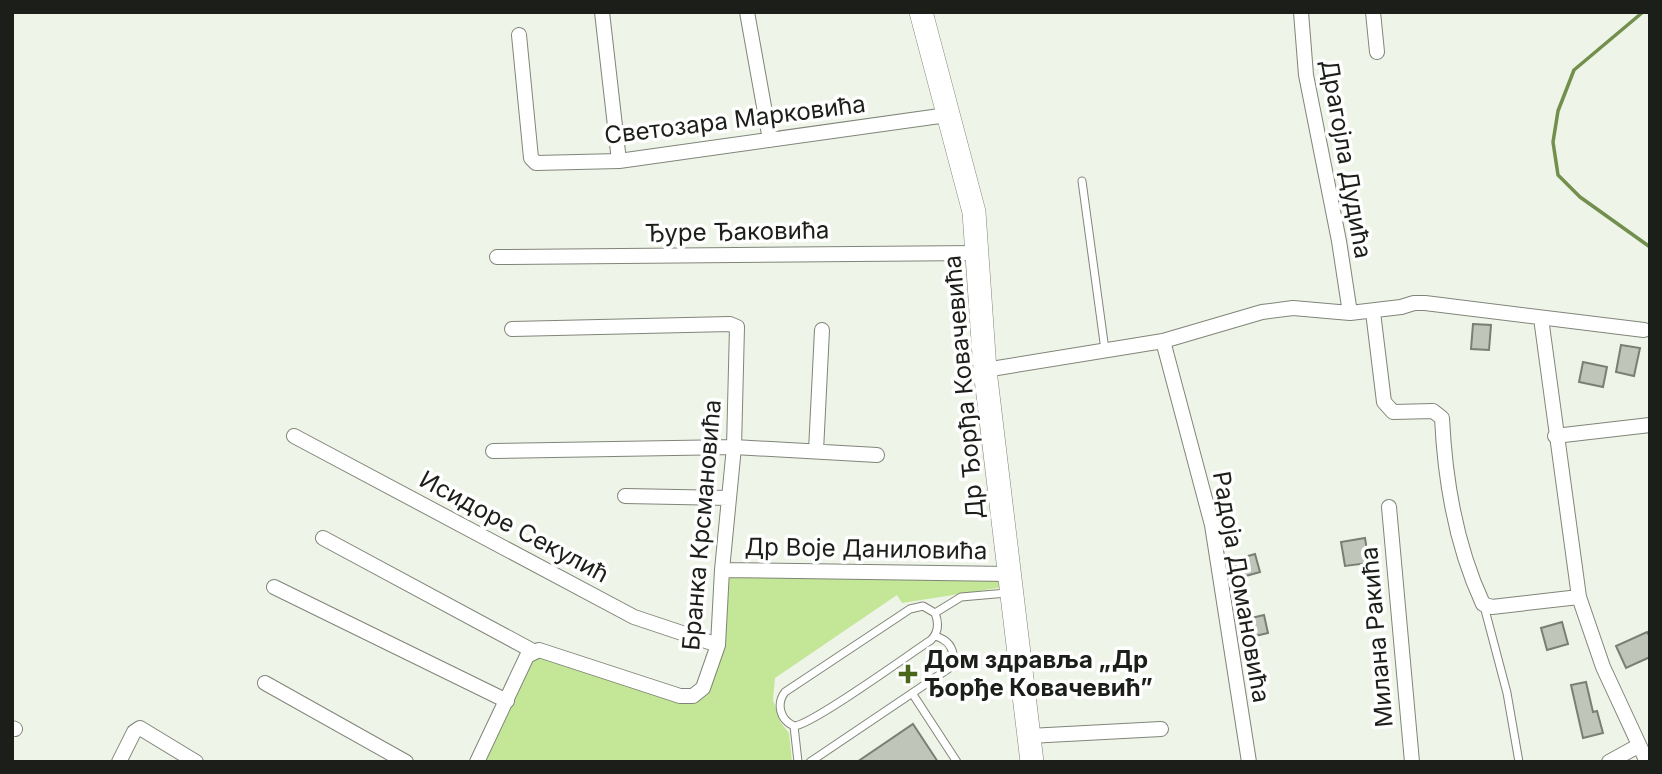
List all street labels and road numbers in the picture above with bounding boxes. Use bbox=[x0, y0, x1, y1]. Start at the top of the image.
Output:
street label: Драгојла Дудића bbox=[1315, 57, 1378, 261]
street label: Светозара Марковића bbox=[603, 89, 867, 150]
street label: Ђуре Ђаковића bbox=[644, 215, 830, 248]
street label: Др Ђорђа Ковачевића bbox=[938, 254, 989, 520]
street label: Бранка Крсмановића bbox=[676, 398, 727, 652]
street label: Исидоре Секулић bbox=[415, 464, 614, 589]
street label: Радоја Домановића bbox=[1207, 469, 1276, 705]
street label: Др Воје Даниловића bbox=[744, 532, 988, 565]
street label: Милана Ракића bbox=[1354, 545, 1399, 729]

